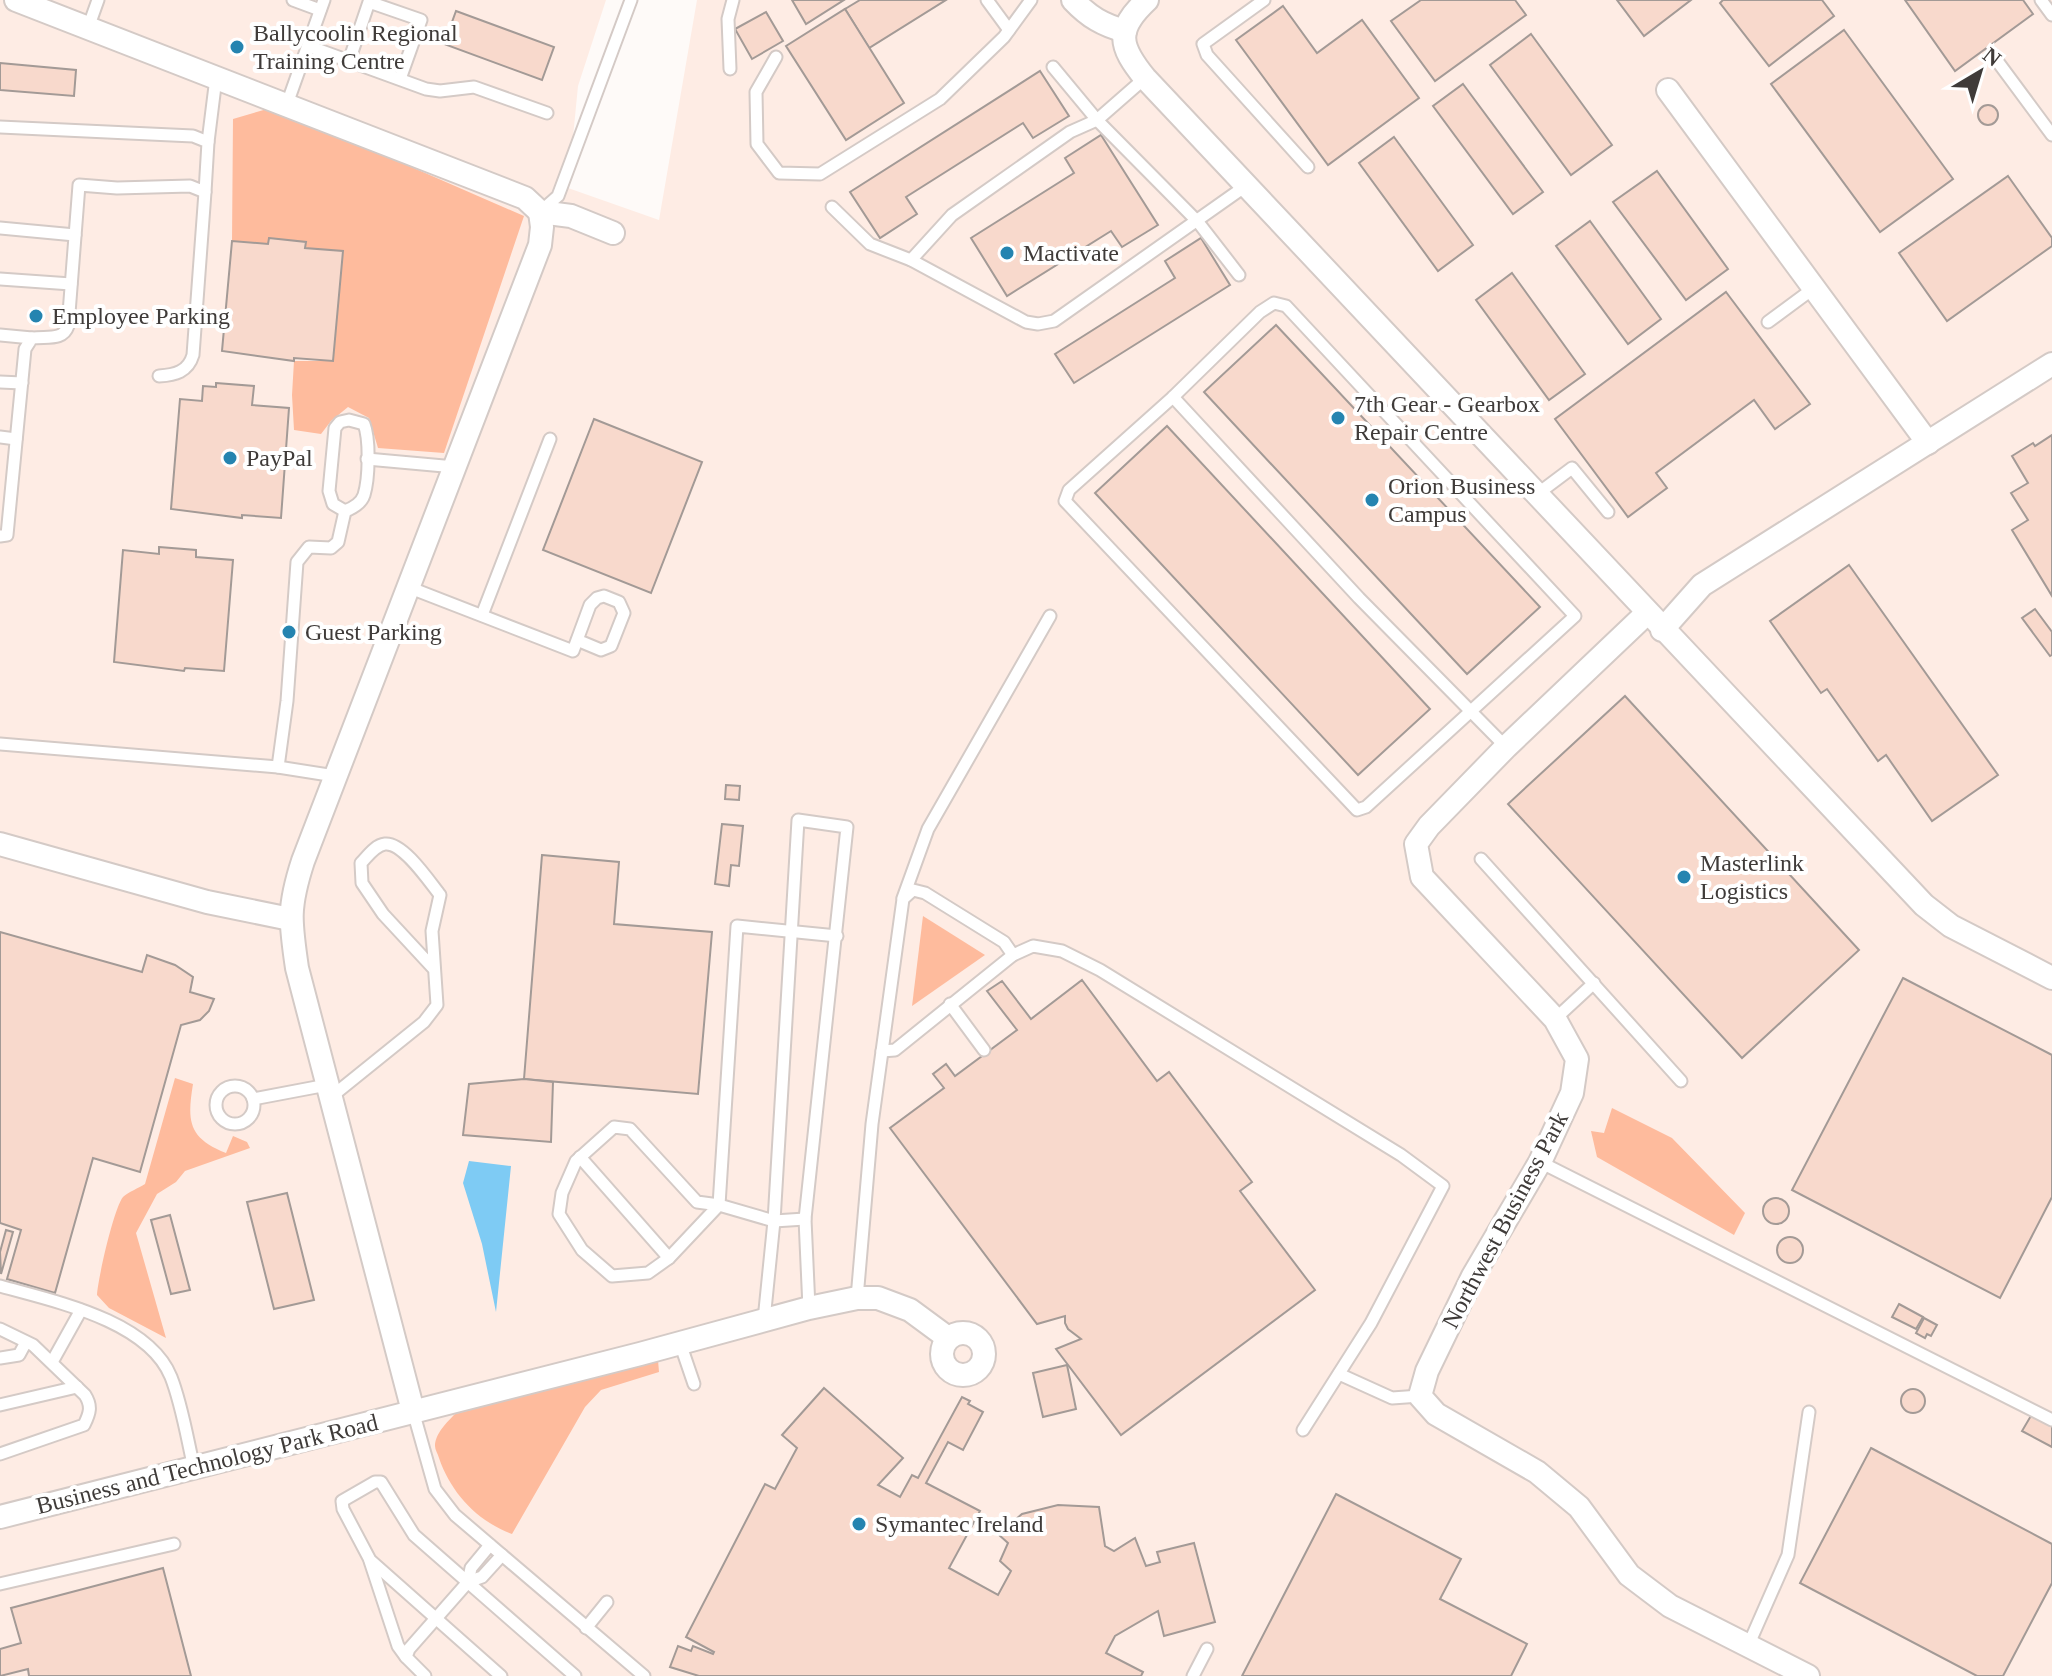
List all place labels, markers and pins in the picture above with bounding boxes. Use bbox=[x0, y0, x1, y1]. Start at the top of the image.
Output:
place label: Ballycoolin Regional Training Centre bbox=[253, 20, 458, 74]
marker: Ballycoolin Regional Training Centre bbox=[228, 38, 246, 56]
place label: Mactivate bbox=[1023, 240, 1119, 266]
marker: Mactivate bbox=[998, 244, 1016, 262]
place label: Employee Parking bbox=[52, 303, 230, 329]
marker: Employee Parking bbox=[27, 307, 45, 325]
place label: 7th Gear - Gearbox Repair Centre bbox=[1354, 391, 1540, 445]
marker: 7th Gear - Gearbox Repair Centre bbox=[1329, 409, 1347, 427]
place label: PayPal bbox=[246, 445, 313, 471]
marker: PayPal bbox=[221, 449, 239, 467]
place label: Orion Business Campus bbox=[1388, 473, 1535, 527]
marker: Orion Business Campus bbox=[1363, 491, 1381, 509]
place label: Guest Parking bbox=[305, 619, 442, 645]
marker: Guest Parking bbox=[280, 623, 298, 641]
place label: Masterlink Logistics bbox=[1700, 850, 1804, 904]
marker: Masterlink Logistics bbox=[1675, 868, 1693, 886]
place label: Symantec Ireland bbox=[875, 1511, 1044, 1537]
marker: Symantec Ireland bbox=[850, 1515, 868, 1533]

